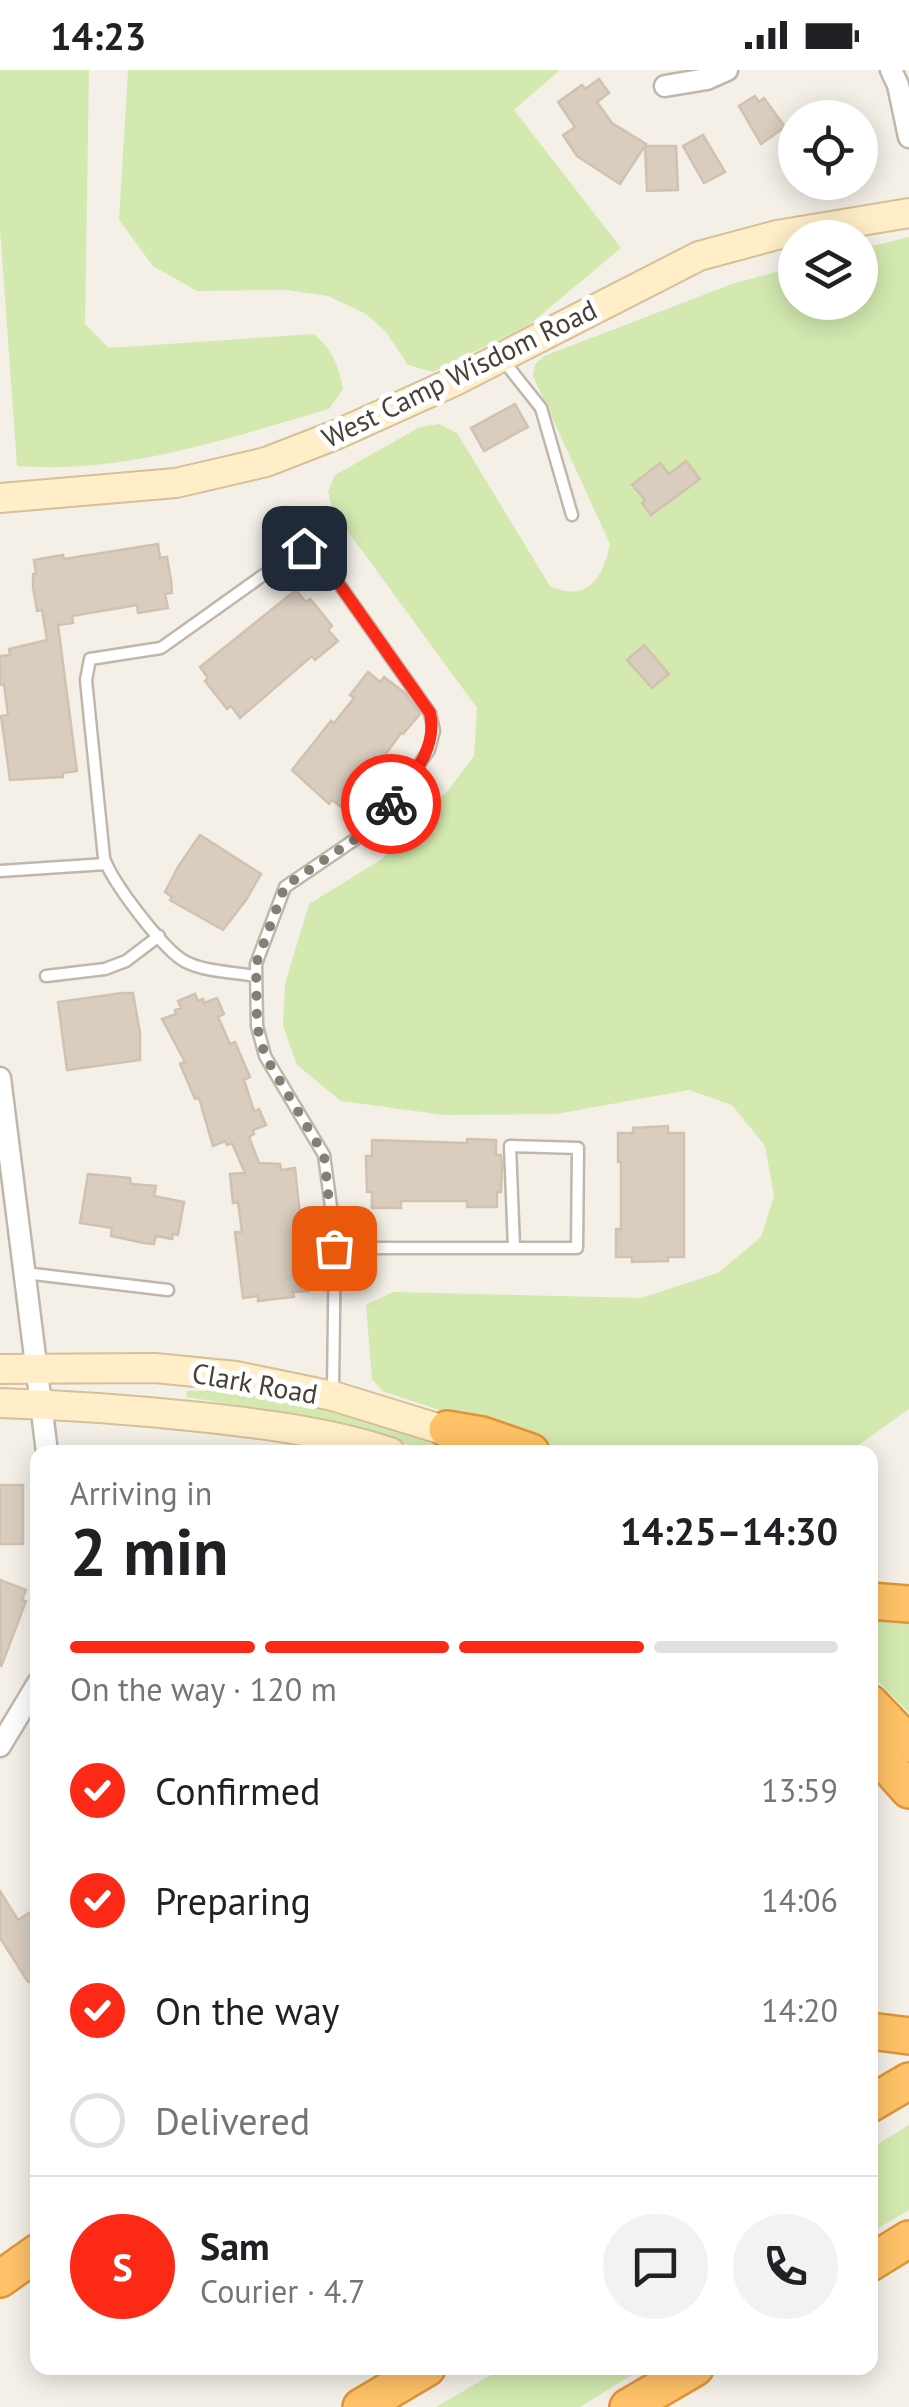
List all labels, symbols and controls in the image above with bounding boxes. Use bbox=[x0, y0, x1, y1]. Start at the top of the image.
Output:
text: 14:23 bbox=[50, 11, 146, 60]
map controls bbox=[778, 100, 878, 320]
button: locate bbox=[778, 100, 878, 200]
button: layers bbox=[778, 220, 878, 320]
street label: West Camp Wisdom Road bbox=[316, 290, 602, 456]
pin bbox=[262, 506, 347, 591]
icon: home bbox=[277, 521, 332, 576]
courier bbox=[341, 754, 441, 854]
icon: bike bbox=[364, 777, 419, 832]
pin bbox=[292, 1206, 377, 1291]
icon: bag bbox=[307, 1221, 362, 1276]
street label: Clark Road bbox=[189, 1354, 321, 1412]
text: Arriving in bbox=[70, 1472, 212, 1514]
text: 14:25–14:30 bbox=[620, 1506, 838, 1555]
text: 2 min bbox=[70, 1509, 229, 1593]
text: On the way · 120 m bbox=[70, 1668, 337, 1710]
icon: check bbox=[70, 1763, 125, 1818]
text: Confirmed bbox=[155, 1766, 321, 1815]
text: 13:59 bbox=[761, 1769, 838, 1811]
icon: check bbox=[70, 1873, 125, 1928]
text: Preparing bbox=[155, 1876, 311, 1925]
text: 14:06 bbox=[761, 1879, 838, 1921]
icon: check bbox=[70, 1983, 125, 2038]
text: On the way bbox=[155, 1986, 340, 2035]
text: 14:20 bbox=[761, 1989, 838, 2031]
text: Delivered bbox=[155, 2096, 310, 2145]
button: chat bbox=[603, 2214, 708, 2319]
button: phone bbox=[733, 2214, 838, 2319]
text: Sam bbox=[200, 2221, 270, 2270]
text: S bbox=[112, 2242, 133, 2291]
text: Courier · 4.7 bbox=[200, 2270, 366, 2312]

